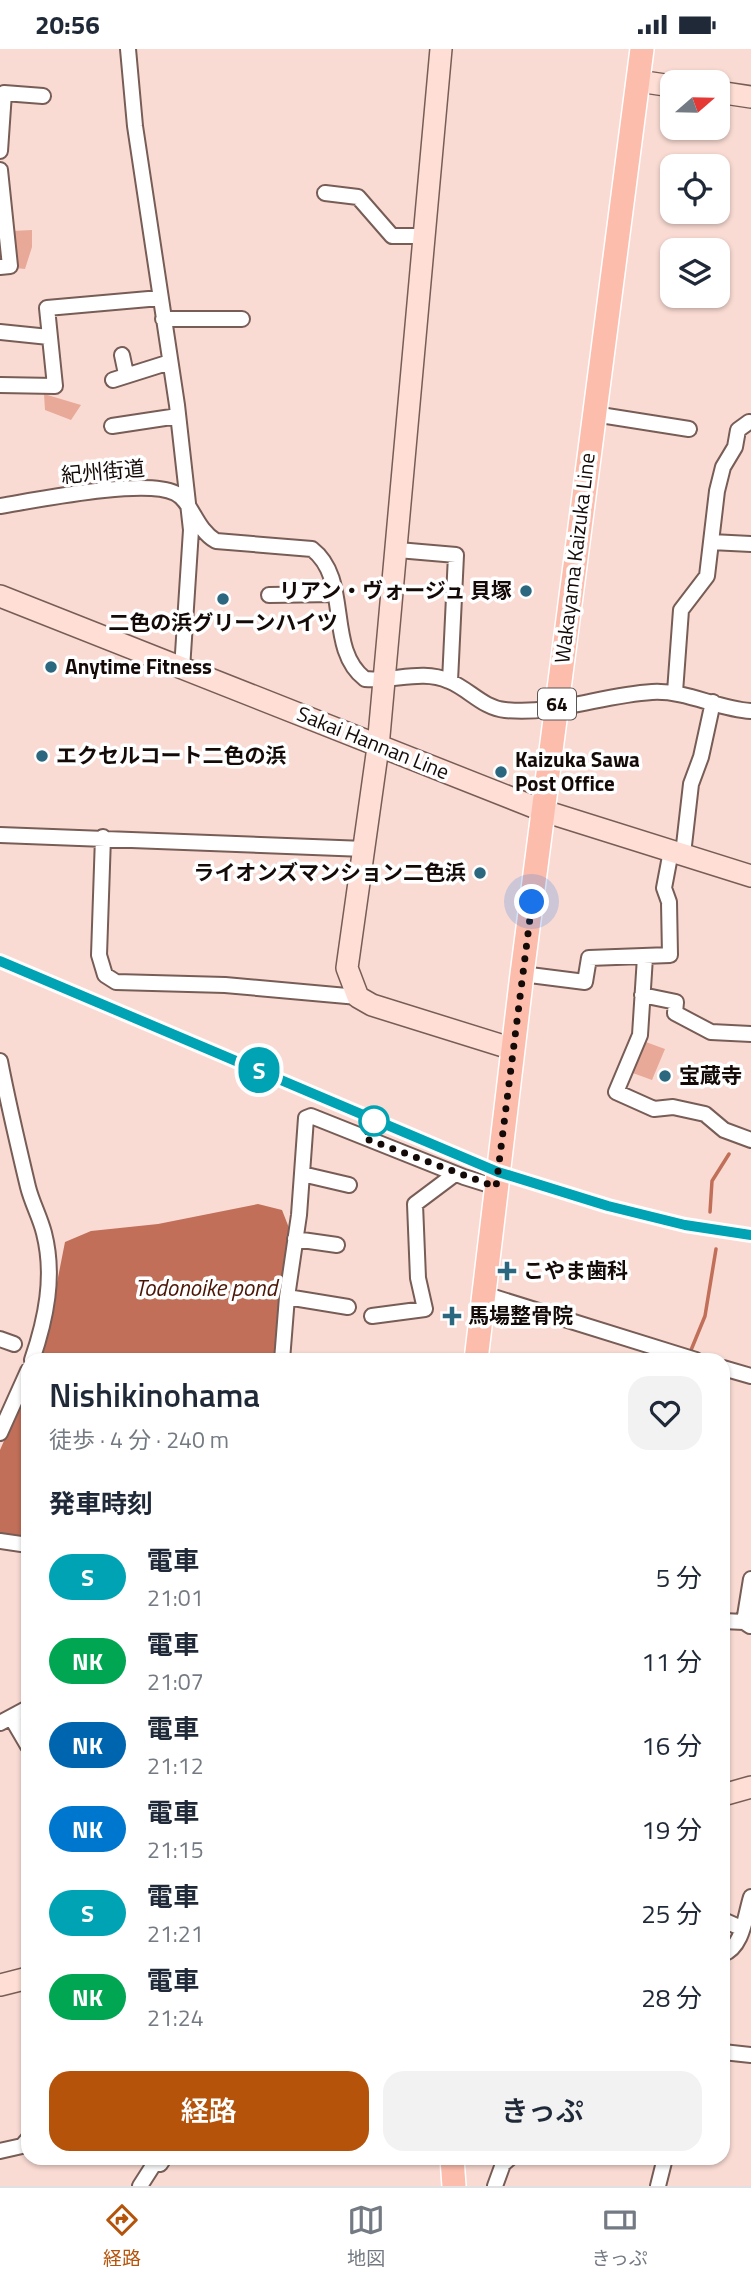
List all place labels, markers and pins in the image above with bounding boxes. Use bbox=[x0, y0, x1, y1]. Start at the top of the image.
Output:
place label: リアン・ヴォージュ 貝塚 bbox=[279, 574, 512, 606]
marker: リアン・ヴォージュ 貝塚 bbox=[518, 583, 534, 599]
marker: 二色の浜グリーンハイツ bbox=[215, 591, 231, 607]
place label: 二色の浜グリーンハイツ bbox=[108, 606, 338, 638]
place label: Anytime Fitness bbox=[65, 650, 212, 682]
marker: Anytime Fitness bbox=[43, 659, 59, 675]
place label: エクセルコート二色の浜 bbox=[56, 739, 287, 771]
place label: Kaizuka Sawa Post Office bbox=[515, 743, 640, 799]
marker: エクセルコート二色の浜 bbox=[34, 748, 50, 764]
marker: Kaizuka Sawa Post Office bbox=[493, 764, 509, 780]
place label: ライオンズマンション二色浜 bbox=[193, 856, 466, 888]
marker: ライオンズマンション二色浜 bbox=[472, 865, 488, 881]
place label: 宝蔵寺 bbox=[679, 1059, 742, 1091]
marker: 宝蔵寺 bbox=[657, 1068, 673, 1084]
unlabelled marker bbox=[359, 1106, 389, 1136]
place label: こやま歯科 bbox=[523, 1254, 628, 1286]
marker: こやま歯科 bbox=[497, 1261, 517, 1281]
place label: 馬場整骨院 bbox=[468, 1299, 573, 1331]
marker: 馬場整骨院 bbox=[442, 1306, 462, 1326]

